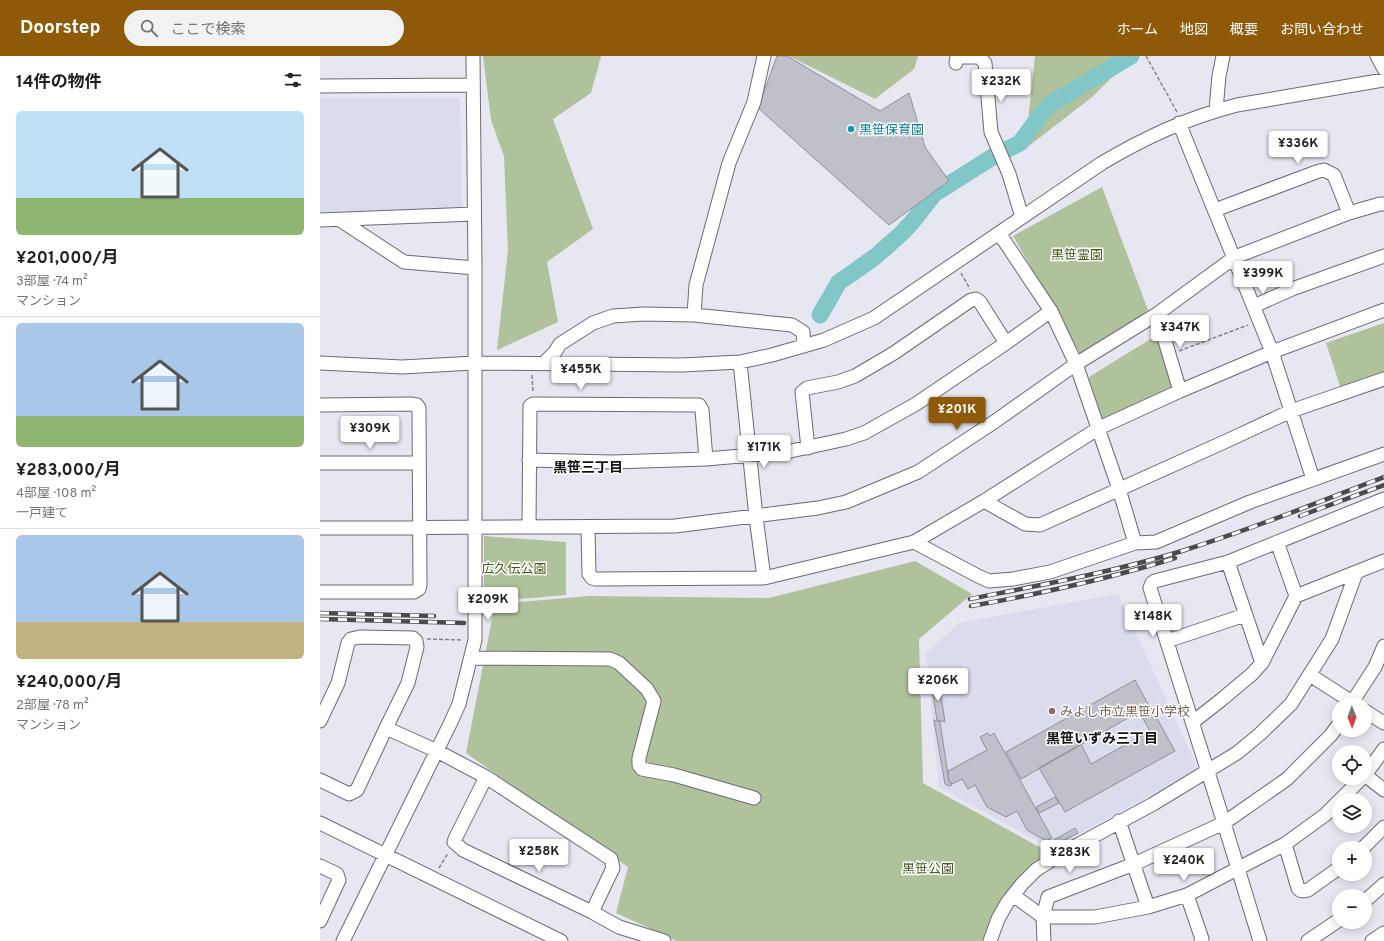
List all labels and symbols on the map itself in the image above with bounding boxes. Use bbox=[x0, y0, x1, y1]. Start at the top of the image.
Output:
pin: ¥232K bbox=[973, 69, 1029, 103]
place label: 黒笹保育園 bbox=[859, 122, 924, 139]
marker: 黒笹保育園 bbox=[846, 124, 856, 134]
pin: ¥336K bbox=[1270, 131, 1326, 165]
park label: 黒笹霊園 bbox=[1051, 247, 1103, 264]
pin: ¥399K bbox=[1235, 261, 1291, 295]
pin: ¥347K bbox=[1152, 315, 1208, 349]
pin: ¥455K bbox=[553, 357, 609, 391]
pin: ¥201K bbox=[929, 397, 985, 431]
pin: ¥309K bbox=[342, 416, 398, 450]
pin: ¥171K bbox=[736, 435, 792, 469]
district label: 黒笹三丁目 bbox=[553, 459, 623, 477]
park label: 広久伝公園 bbox=[481, 561, 547, 578]
pin: ¥209K bbox=[460, 587, 516, 621]
pin: ¥148K bbox=[1125, 604, 1181, 638]
pin: ¥206K bbox=[910, 668, 966, 702]
north arrow bbox=[1332, 697, 1372, 737]
place label: みよし市立黒笹小学校 bbox=[1060, 704, 1190, 721]
marker: みよし市立黒笹小学校 bbox=[1047, 706, 1057, 716]
district label: 黒笹いずみ三丁目 bbox=[1046, 730, 1158, 748]
pin: ¥258K bbox=[511, 839, 567, 873]
pin: ¥283K bbox=[1042, 840, 1098, 874]
pin: ¥240K bbox=[1156, 848, 1212, 882]
park label: 黒笹公園 bbox=[902, 861, 954, 878]

